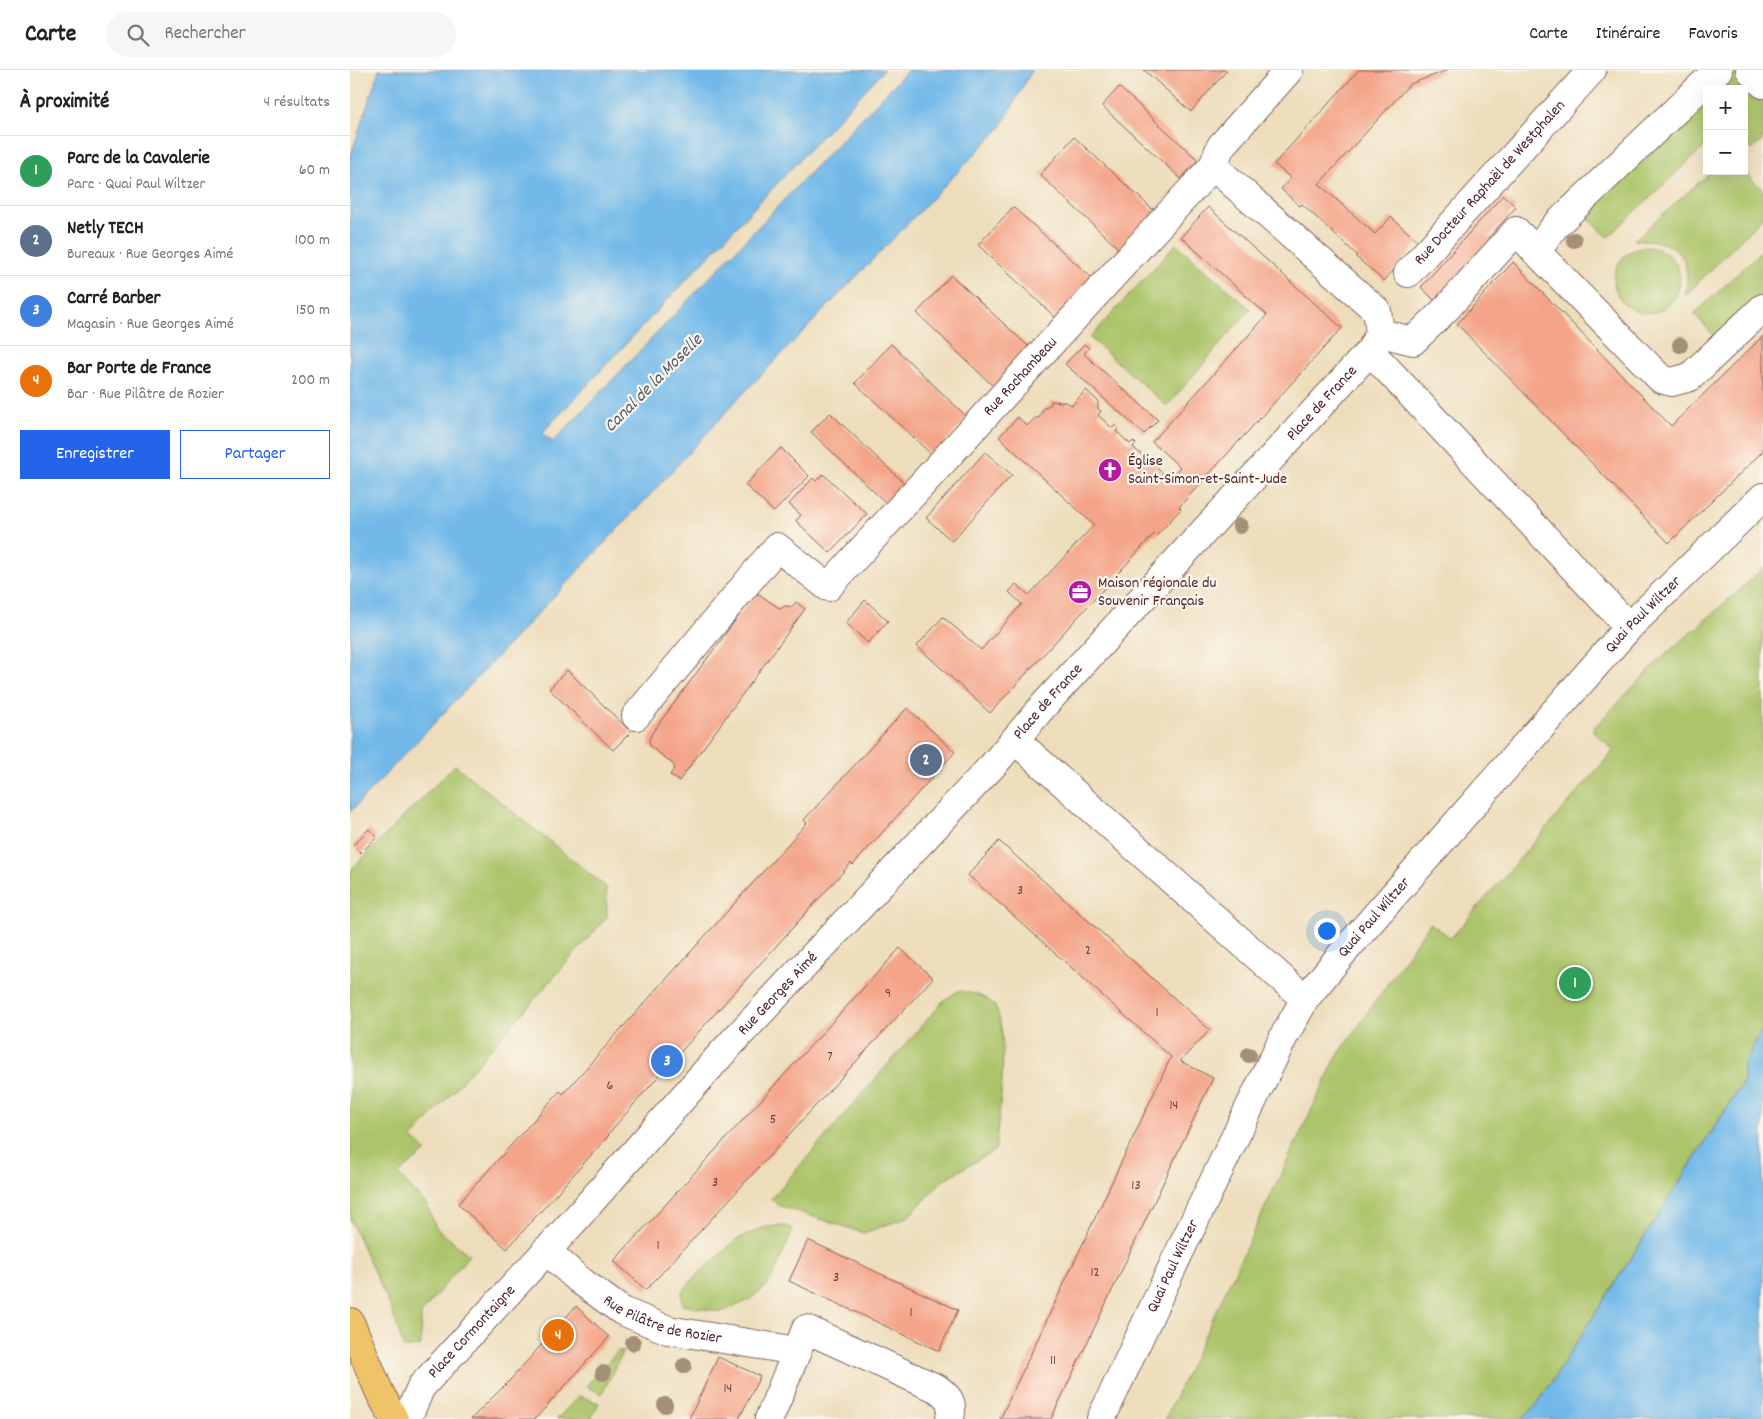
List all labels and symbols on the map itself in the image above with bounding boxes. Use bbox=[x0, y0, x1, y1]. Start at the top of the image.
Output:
street label: Rue Docteur Raphaël de Westphalen bbox=[1409, 95, 1571, 270]
water label: Canal de la Moselle bbox=[599, 328, 710, 439]
street label: Rue Rochambeau bbox=[978, 332, 1063, 422]
street label: Place de France bbox=[1281, 360, 1363, 446]
place label: Église Saint-Simon-et-Saint-Jude bbox=[1128, 450, 1287, 491]
church icon: Église Saint-Simon-et-Saint-Jude bbox=[1097, 457, 1123, 483]
street label: Quai Paul Wiltzer bbox=[1600, 571, 1686, 658]
place label: Maison régionale du Souvenir Français bbox=[1098, 572, 1217, 613]
office icon: Maison régionale du Souvenir Français bbox=[1067, 579, 1093, 605]
street label: Place de France bbox=[1008, 658, 1088, 745]
pin: 2 bbox=[910, 741, 942, 779]
street label: Quai Paul Wiltzer bbox=[1332, 872, 1416, 963]
house number: 3 bbox=[1017, 881, 1023, 901]
your location bbox=[1314, 918, 1340, 944]
house number: 2 bbox=[1085, 941, 1091, 961]
street label: Rue Georges Aimé bbox=[733, 947, 823, 1041]
pin: 1 bbox=[1559, 964, 1591, 1002]
house number: 9 bbox=[885, 984, 891, 1004]
house number: 1 bbox=[1155, 1003, 1159, 1023]
pin: 3 bbox=[651, 1042, 683, 1080]
house number: 7 bbox=[827, 1047, 833, 1067]
house number: 6 bbox=[607, 1076, 614, 1096]
house number: 14 bbox=[1170, 1096, 1178, 1116]
house number: 5 bbox=[770, 1110, 776, 1130]
house number: 3 bbox=[712, 1173, 718, 1193]
house number: 13 bbox=[1131, 1176, 1141, 1196]
street label: Quai Paul Wiltzer bbox=[1141, 1216, 1205, 1316]
house number: 1 bbox=[656, 1236, 660, 1256]
house number: 12 bbox=[1090, 1263, 1100, 1283]
house number: 3 bbox=[833, 1268, 839, 1288]
street label: Place Cormontaigne bbox=[423, 1280, 521, 1384]
street label: Rue Pilâtre de Rozier bbox=[598, 1289, 723, 1350]
house number: 1 bbox=[909, 1303, 913, 1323]
pin: 4 bbox=[542, 1316, 574, 1354]
house number: 11 bbox=[1050, 1351, 1056, 1371]
house number: 14 bbox=[724, 1379, 732, 1399]

